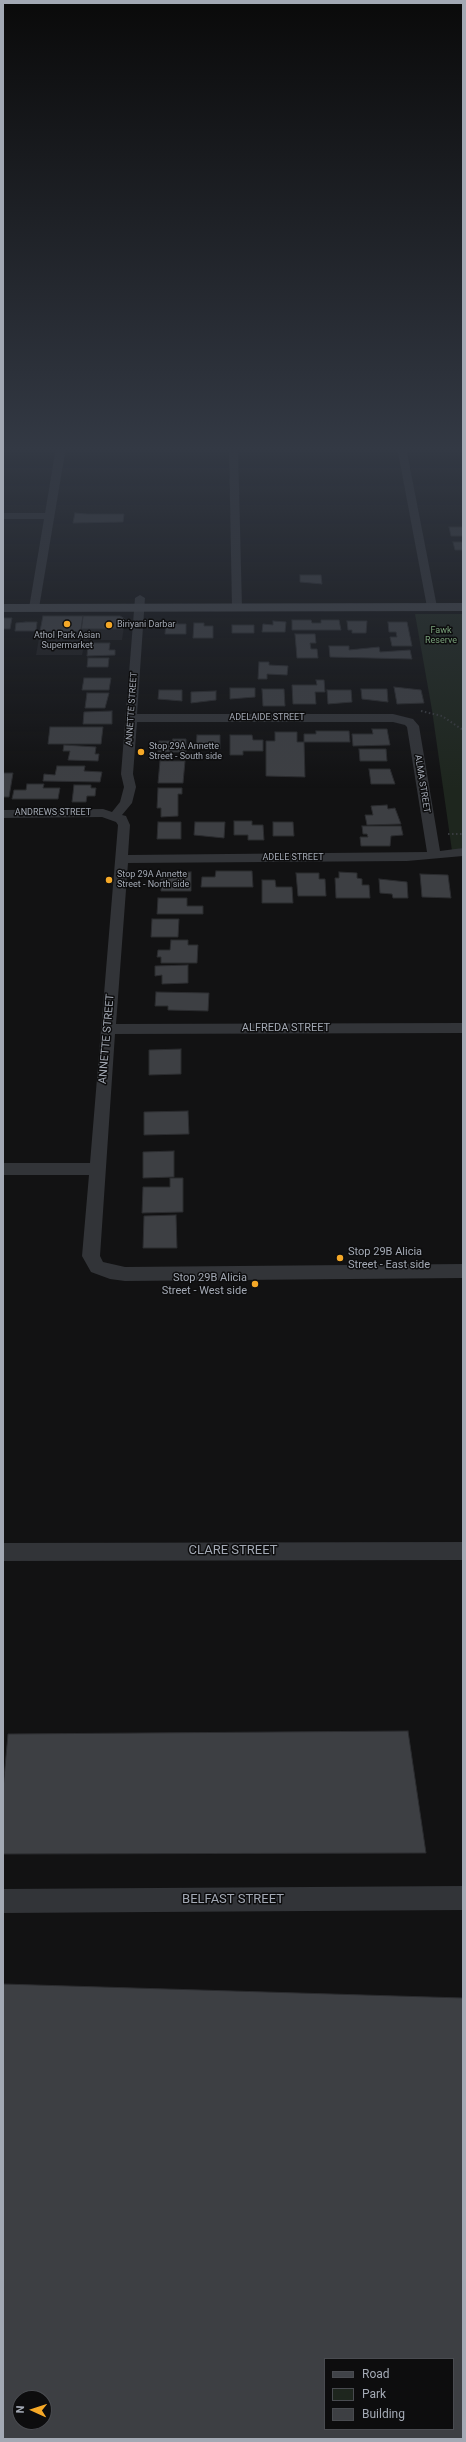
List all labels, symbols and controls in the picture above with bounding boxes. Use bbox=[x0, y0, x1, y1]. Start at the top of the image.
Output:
marker: Athol Park Asian Supermarket bbox=[62, 619, 72, 629]
marker: Biriyani Darbar bbox=[104, 620, 114, 630]
place label: Biriyani Darbar bbox=[117, 620, 175, 630]
park label: Fawk Reserve bbox=[425, 626, 457, 647]
place label: Athol Park Asian Supermarket bbox=[34, 631, 100, 652]
street label: ANNETTE STREET bbox=[124, 672, 140, 746]
street label: ADELAIDE STREET bbox=[229, 713, 305, 723]
place label: Stop 29A Annette Street - South side bbox=[149, 742, 222, 763]
marker: Stop 29A Annette Street - South side bbox=[136, 747, 146, 757]
street label: ALMA STREET bbox=[412, 754, 432, 814]
street label: ANDREWS STREET bbox=[15, 808, 91, 818]
street label: ADELE STREET bbox=[262, 853, 324, 863]
place label: Stop 29A Annette Street - North side bbox=[117, 870, 189, 891]
marker: Stop 29A Annette Street - North side bbox=[104, 875, 114, 885]
street label: ANNETTE STREET bbox=[96, 993, 118, 1085]
street label: ALFREDA STREET bbox=[242, 1021, 330, 1035]
place label: Stop 29B Alicia Street - East side bbox=[348, 1245, 430, 1271]
marker: Stop 29B Alicia Street - East side bbox=[335, 1253, 345, 1263]
place label: Stop 29B Alicia Street - West side bbox=[162, 1271, 247, 1297]
marker: Stop 29B Alicia Street - West side bbox=[250, 1279, 260, 1289]
street label: CLARE STREET bbox=[189, 1543, 277, 1559]
street label: BELFAST STREET bbox=[182, 1892, 284, 1908]
legend bbox=[324, 2358, 454, 2430]
text: Road bbox=[362, 2367, 390, 2381]
text: Park bbox=[362, 2387, 386, 2401]
north arrow bbox=[12, 2390, 52, 2430]
text: N bbox=[14, 2405, 27, 2414]
text: Building bbox=[362, 2407, 405, 2421]

